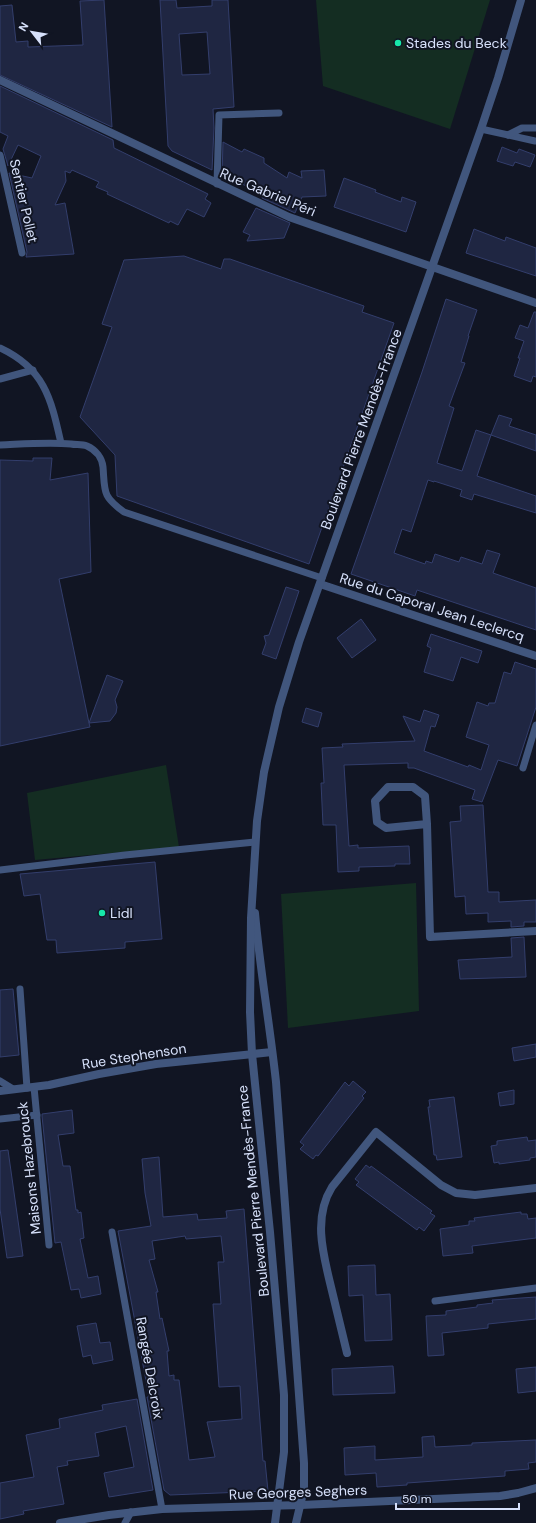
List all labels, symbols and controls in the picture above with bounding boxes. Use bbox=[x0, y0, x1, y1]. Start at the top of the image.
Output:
north arrow bbox=[12, 12, 52, 52]
text: N bbox=[15, 20, 31, 34]
place label: Stades du Beck bbox=[406, 34, 507, 52]
marker: Stades du Beck bbox=[393, 38, 403, 48]
street label: Sentier Pollet bbox=[6, 157, 42, 245]
street label: Rue Gabriel Péri bbox=[217, 164, 319, 220]
street label: Boulevard Pierre Mendès-France bbox=[316, 326, 406, 532]
street label: Rue du Caporal Jean Leclercq bbox=[337, 569, 527, 645]
place label: Lidl bbox=[110, 904, 133, 922]
marker: Lidl bbox=[97, 908, 107, 918]
street label: Rue Stephenson bbox=[80, 1039, 188, 1073]
street label: Boulevard Pierre Mendès-France bbox=[233, 1084, 273, 1297]
street label: Maisons Hazebrouck bbox=[13, 1101, 45, 1235]
street label: Rangée Delcroix bbox=[132, 1316, 168, 1420]
street label: Rue Georges Seghers bbox=[229, 1481, 367, 1503]
scale bar bbox=[396, 1485, 519, 1511]
text: 50 m bbox=[402, 1491, 431, 1507]

